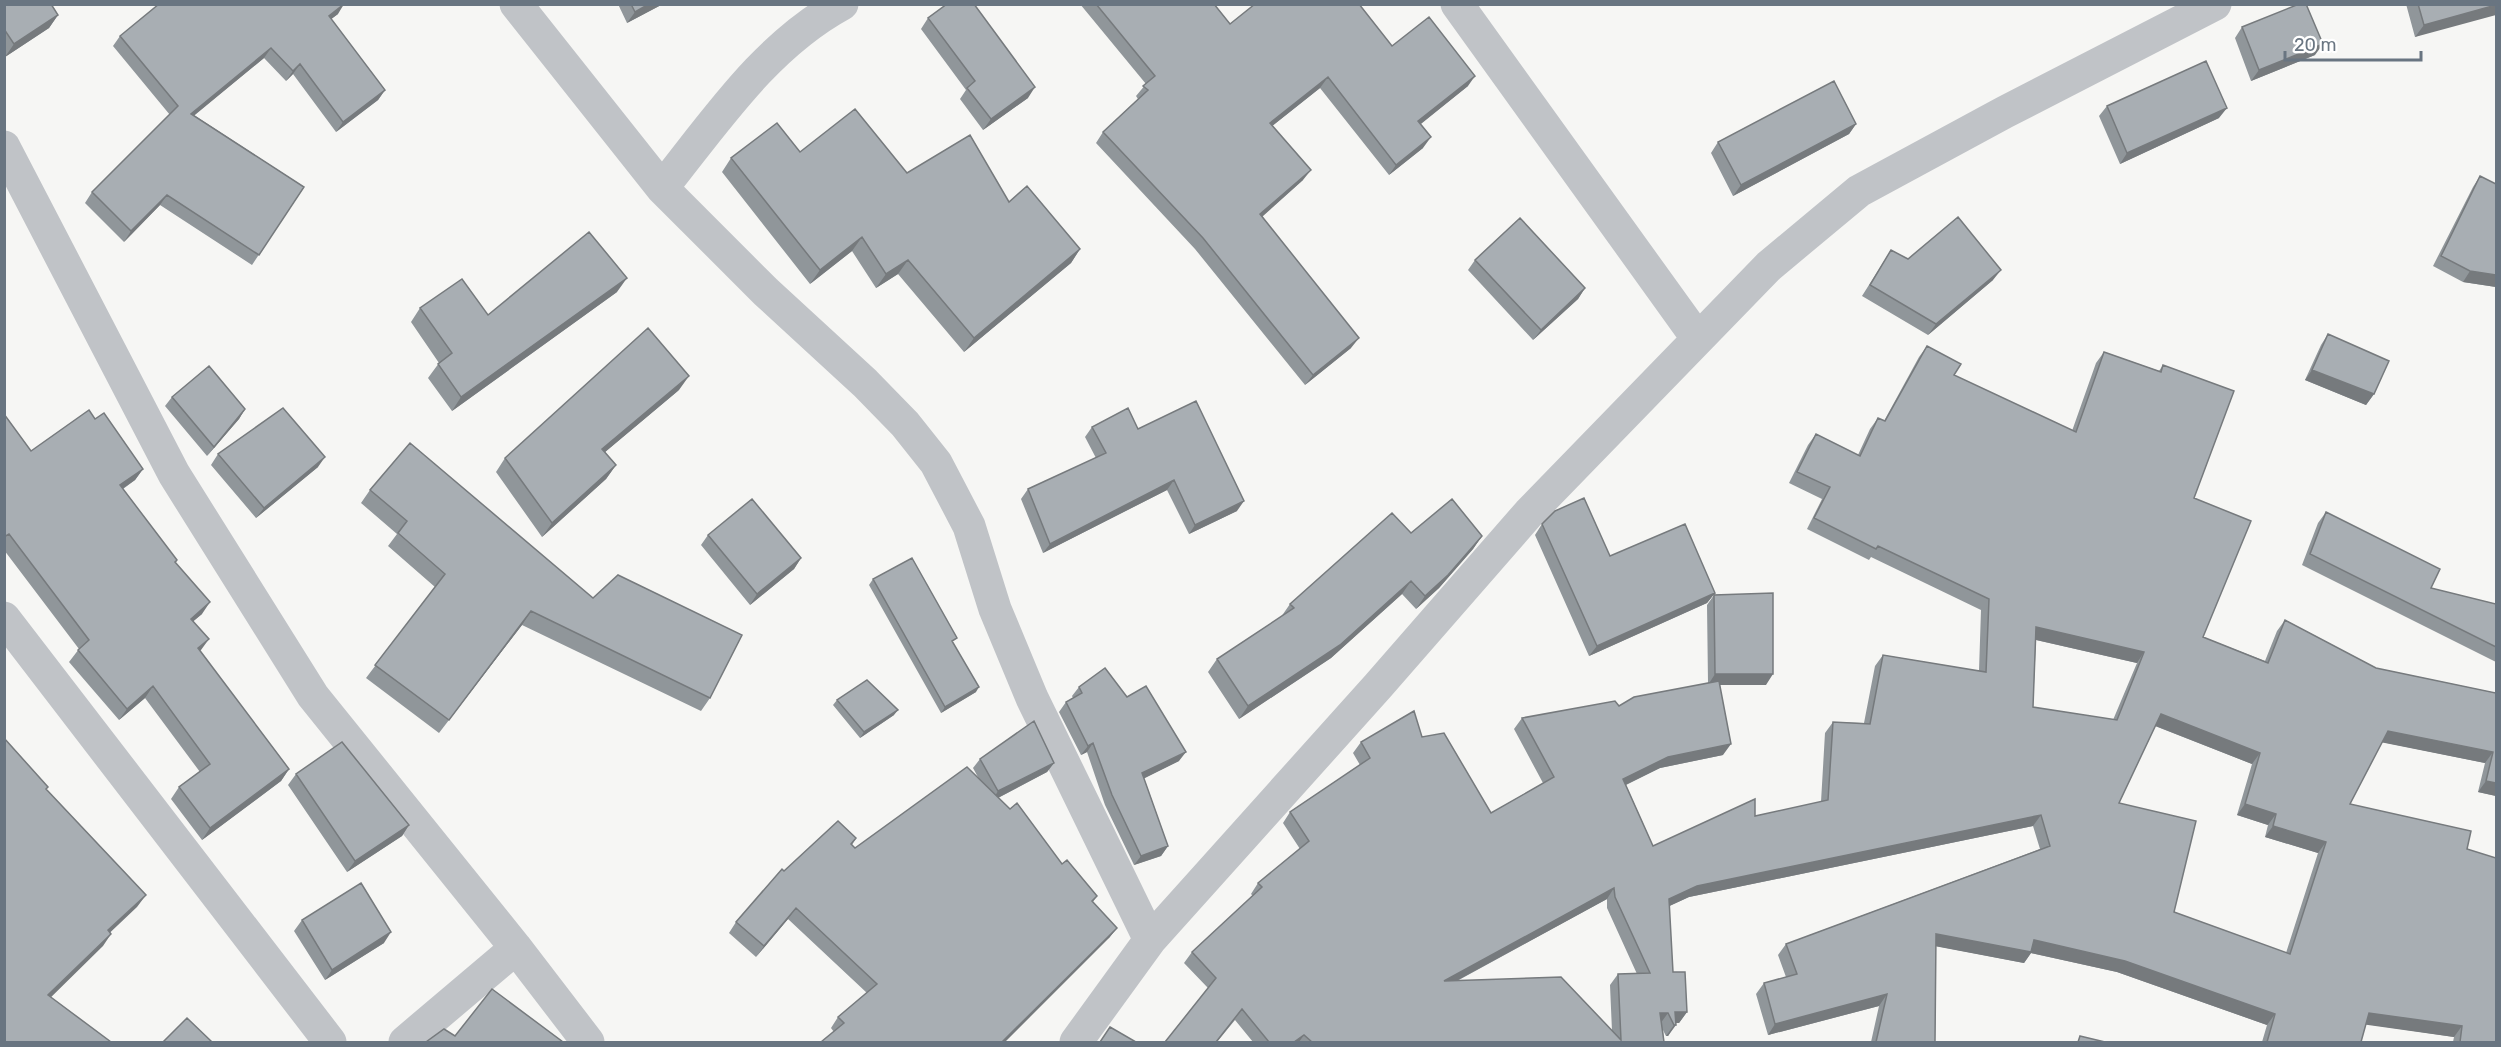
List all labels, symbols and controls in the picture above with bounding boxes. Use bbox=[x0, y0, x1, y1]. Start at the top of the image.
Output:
scale bar bbox=[2285, 24, 2422, 62]
text: 20 m bbox=[2294, 34, 2336, 56]

